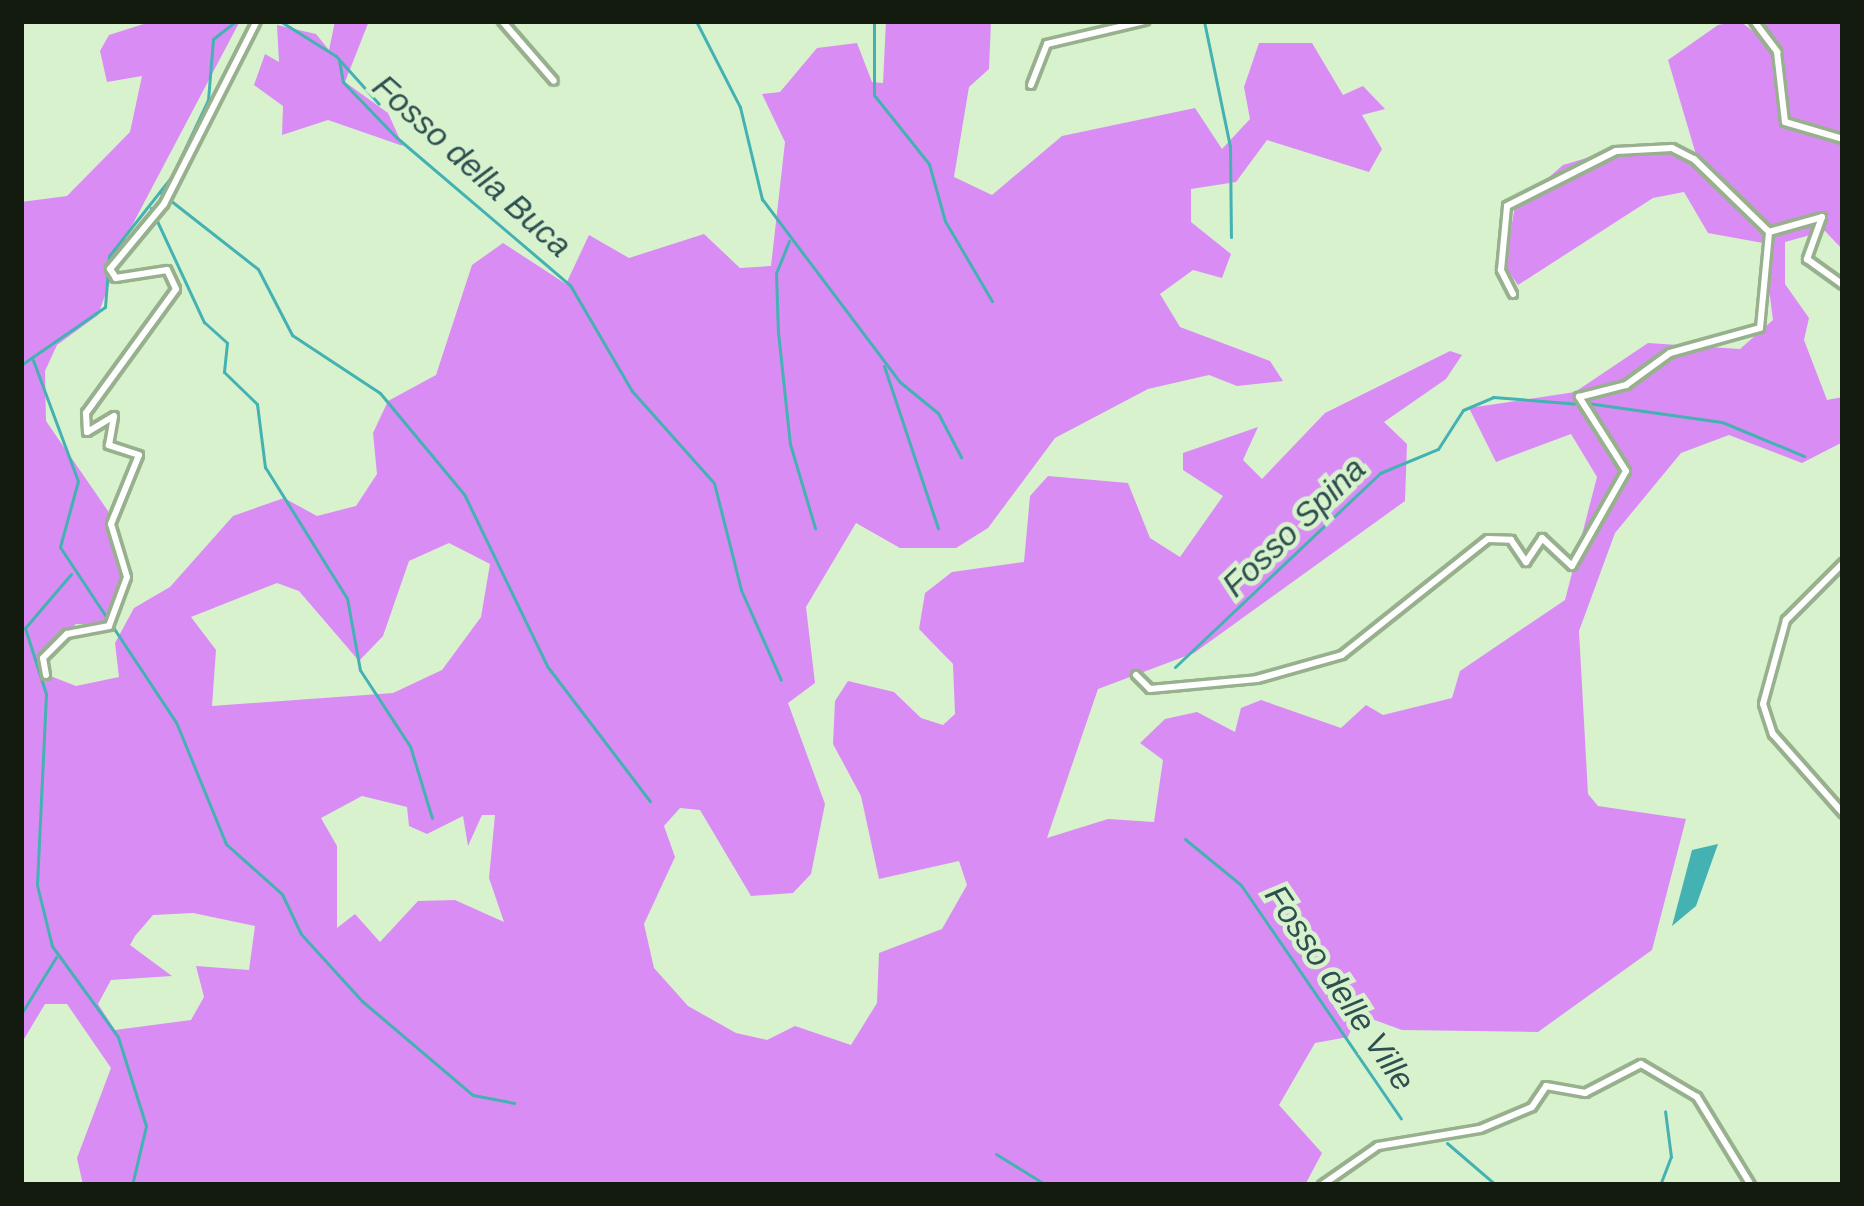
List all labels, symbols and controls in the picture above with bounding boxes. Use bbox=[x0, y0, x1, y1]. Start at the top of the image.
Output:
water label: Fosso della Buca bbox=[365, 67, 579, 265]
water label: Fosso Spina bbox=[1214, 449, 1374, 605]
water label: Fosso delle Ville bbox=[1257, 878, 1423, 1098]

